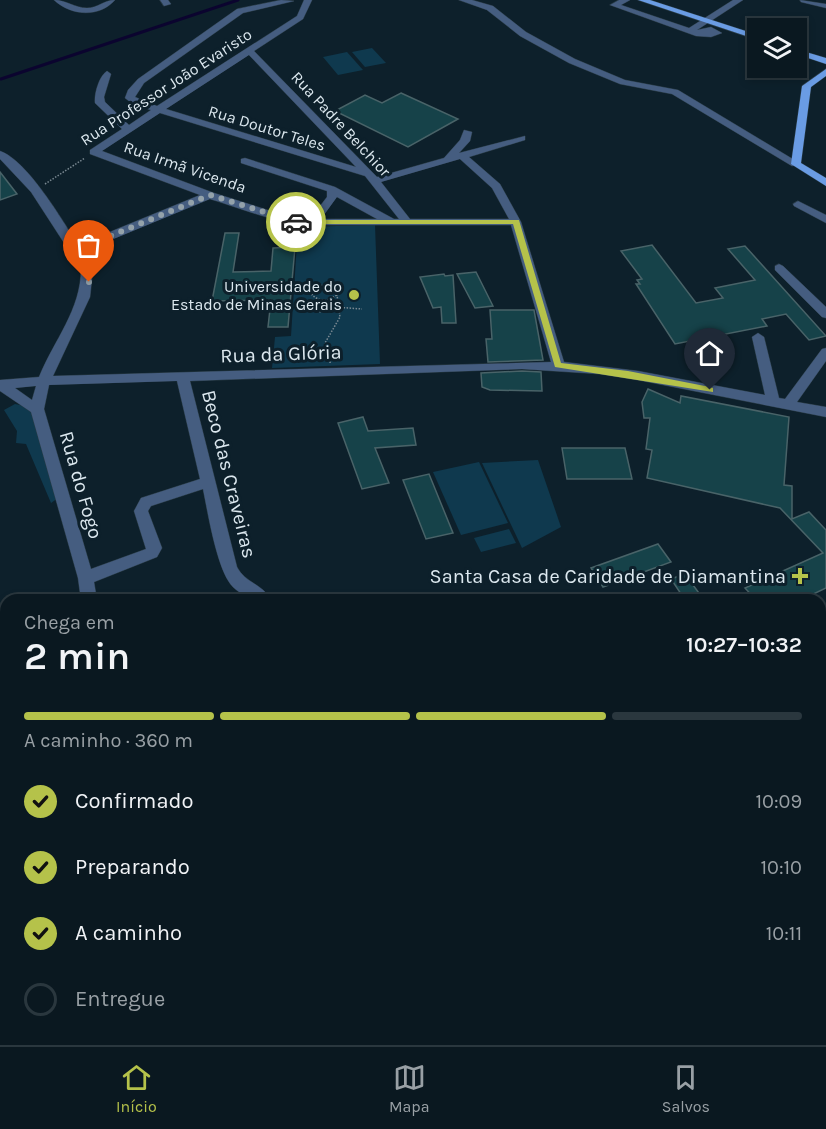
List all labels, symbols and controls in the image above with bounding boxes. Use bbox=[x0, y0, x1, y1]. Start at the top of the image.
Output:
map controls bbox=[747, 18, 807, 78]
button: layers bbox=[747, 18, 807, 78]
street label: Rua Professor João Evaristo bbox=[77, 24, 255, 150]
street label: Rua Padre Belchior bbox=[287, 67, 395, 181]
street label: Rua Doutor Teles bbox=[206, 101, 328, 155]
street label: Rua Irmã Vicenda bbox=[121, 137, 249, 197]
courier bbox=[266, 192, 326, 252]
icon: car bbox=[280, 206, 313, 239]
pin bbox=[63, 220, 114, 282]
icon: bag bbox=[72, 229, 105, 262]
place label: Universidade do Estado de Minas Gerais bbox=[171, 277, 342, 314]
marker: Universidade do Estado de Minas Gerais bbox=[347, 288, 361, 302]
pin bbox=[684, 328, 735, 390]
icon: home bbox=[693, 337, 726, 370]
street label: Rua da Glória bbox=[220, 340, 342, 368]
street label: Beco das Craveiras bbox=[197, 388, 261, 560]
street label: Rua do Fogo bbox=[55, 429, 107, 541]
place label: Santa Casa de Caridade de Diamantina bbox=[430, 565, 786, 588]
marker: Santa Casa de Caridade de Diamantina bbox=[791, 567, 809, 585]
text: Chega em bbox=[24, 611, 115, 634]
text: 10:27–10:32 bbox=[686, 632, 802, 658]
text: 2 min bbox=[24, 633, 130, 679]
text: A caminho · 360 m bbox=[24, 729, 193, 752]
icon: check bbox=[24, 785, 57, 818]
text: Confirmado bbox=[75, 788, 194, 814]
text: 10:09 bbox=[755, 790, 802, 813]
icon: check bbox=[24, 851, 57, 884]
text: Preparando bbox=[75, 854, 190, 880]
text: 10:10 bbox=[760, 856, 802, 879]
icon: check bbox=[24, 917, 57, 950]
text: A caminho bbox=[75, 920, 182, 946]
text: 10:11 bbox=[766, 922, 802, 945]
text: Entregue bbox=[75, 986, 165, 1012]
tab: Início bbox=[116, 1061, 157, 1116]
tab: Mapa bbox=[389, 1061, 430, 1116]
tab: Salvos bbox=[662, 1061, 710, 1116]

